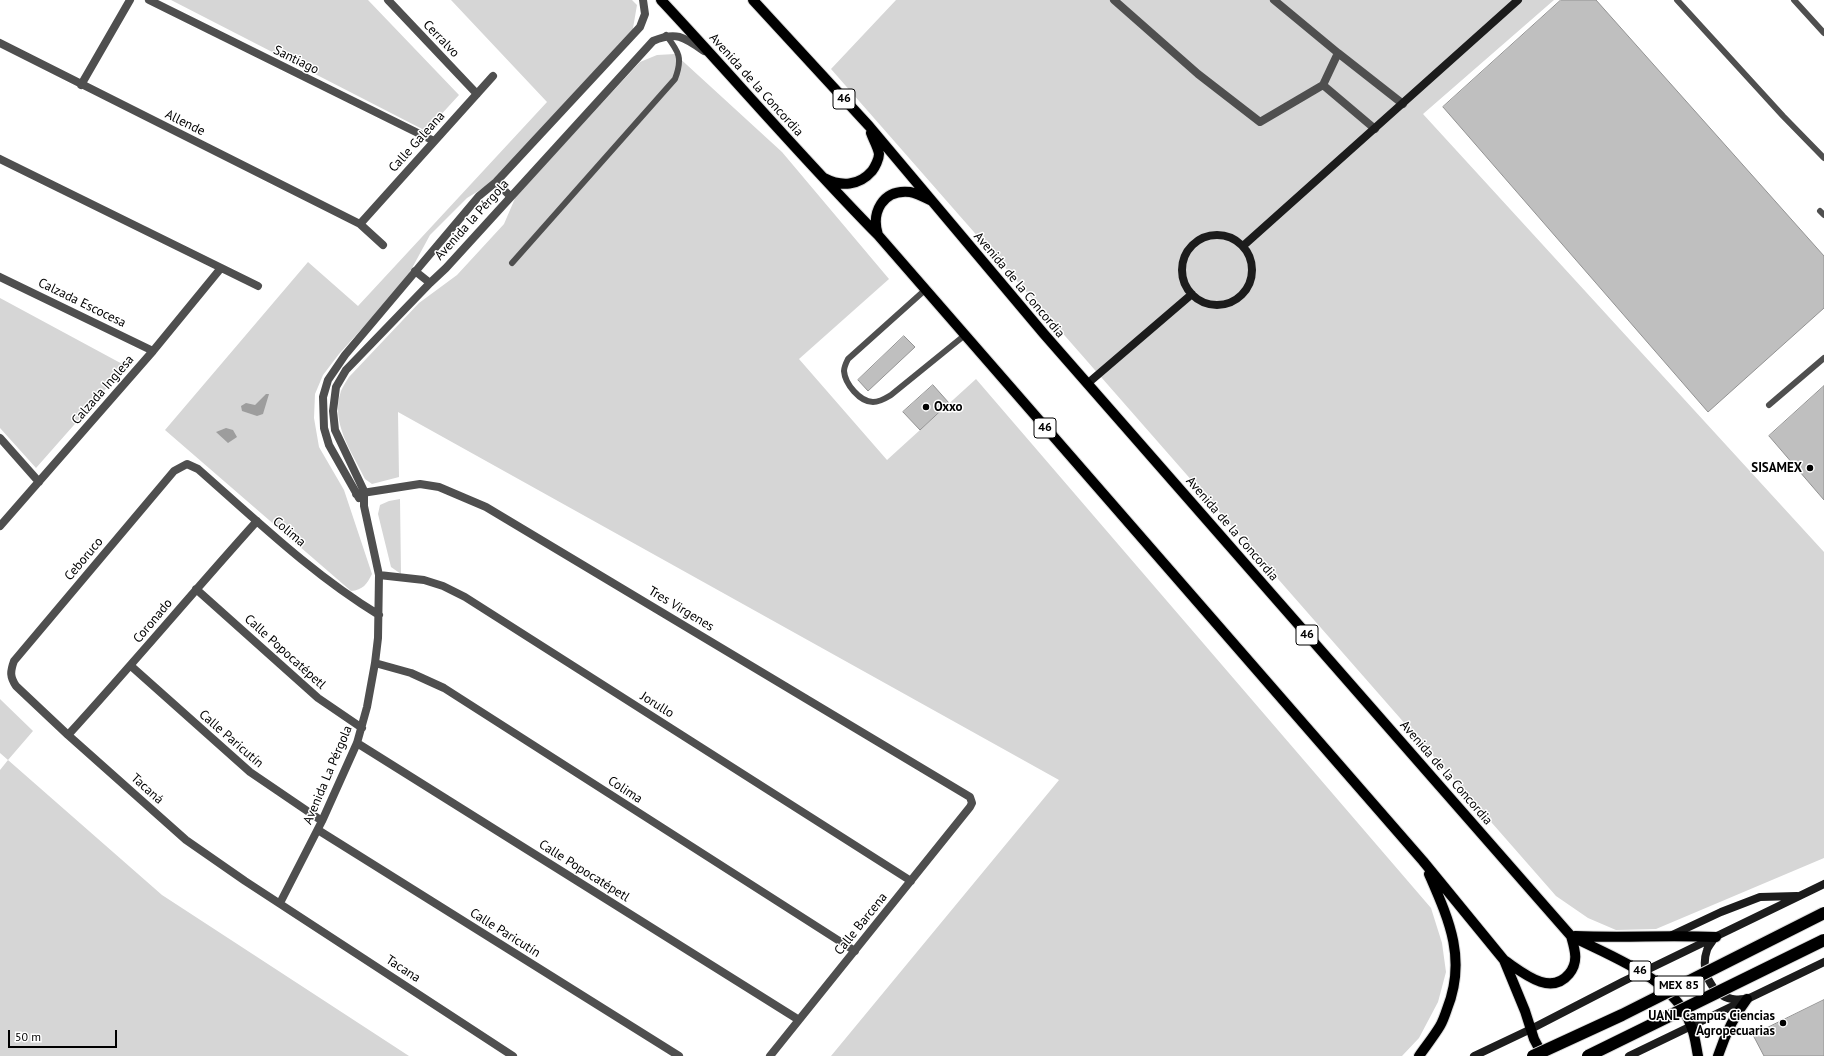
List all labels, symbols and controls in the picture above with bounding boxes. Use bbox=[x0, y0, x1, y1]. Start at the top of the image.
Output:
street label: Cerralvo bbox=[419, 17, 463, 61]
street label: Avenida de la Concordia bbox=[706, 30, 806, 140]
street label: Santiago bbox=[271, 42, 321, 78]
road number: 46 bbox=[833, 89, 855, 109]
street label: Allende bbox=[162, 107, 208, 139]
street label: Calle Galeana bbox=[386, 108, 448, 176]
street label: Avenida la Pérgola bbox=[432, 176, 512, 264]
street label: Avenida de la Concordia bbox=[970, 229, 1068, 341]
street label: Calzada Escocesa bbox=[36, 275, 128, 331]
street label: Calzada Inglesa bbox=[69, 352, 137, 428]
place label: Oxxo bbox=[934, 399, 963, 415]
marker: Oxxo bbox=[921, 402, 931, 412]
road number: 46 bbox=[1034, 418, 1056, 438]
place label: SISAMEX bbox=[1751, 460, 1802, 476]
marker: SISAMEX bbox=[1805, 463, 1815, 473]
street label: Avenida de la Concordia bbox=[1182, 474, 1282, 584]
street label: Colima bbox=[269, 514, 309, 550]
street label: Ceboruco bbox=[61, 534, 107, 584]
street label: Tres Virgenes bbox=[645, 583, 717, 635]
street label: Coronado bbox=[130, 596, 176, 646]
street label: Calle Popocatépetl bbox=[241, 611, 329, 693]
road number: 46 bbox=[1296, 625, 1318, 645]
street label: Jorullo bbox=[637, 689, 677, 721]
street label: Calle Paricutín bbox=[196, 707, 266, 771]
street label: Avenida de la Concordia bbox=[1396, 718, 1496, 828]
street label: Avenida La Pérgola bbox=[300, 723, 356, 827]
street label: Tacaná bbox=[128, 770, 166, 808]
street label: Colima bbox=[605, 773, 645, 807]
street label: Calle Popocatépetl bbox=[536, 837, 632, 905]
street label: Calle Barcena bbox=[831, 890, 891, 958]
street label: Calle Paricutín bbox=[467, 905, 543, 961]
street label: Tacana bbox=[383, 952, 423, 986]
road number: 46 bbox=[1629, 961, 1651, 981]
road number: MEX 85 bbox=[1654, 976, 1704, 996]
place label: UANL Campus Ciencias Agropecuarias bbox=[1648, 1008, 1775, 1039]
marker: UANL Campus Ciencias Agropecuarias bbox=[1778, 1018, 1788, 1028]
scale bar bbox=[10, 1022, 119, 1048]
text: 50 m bbox=[15, 1029, 41, 1044]

